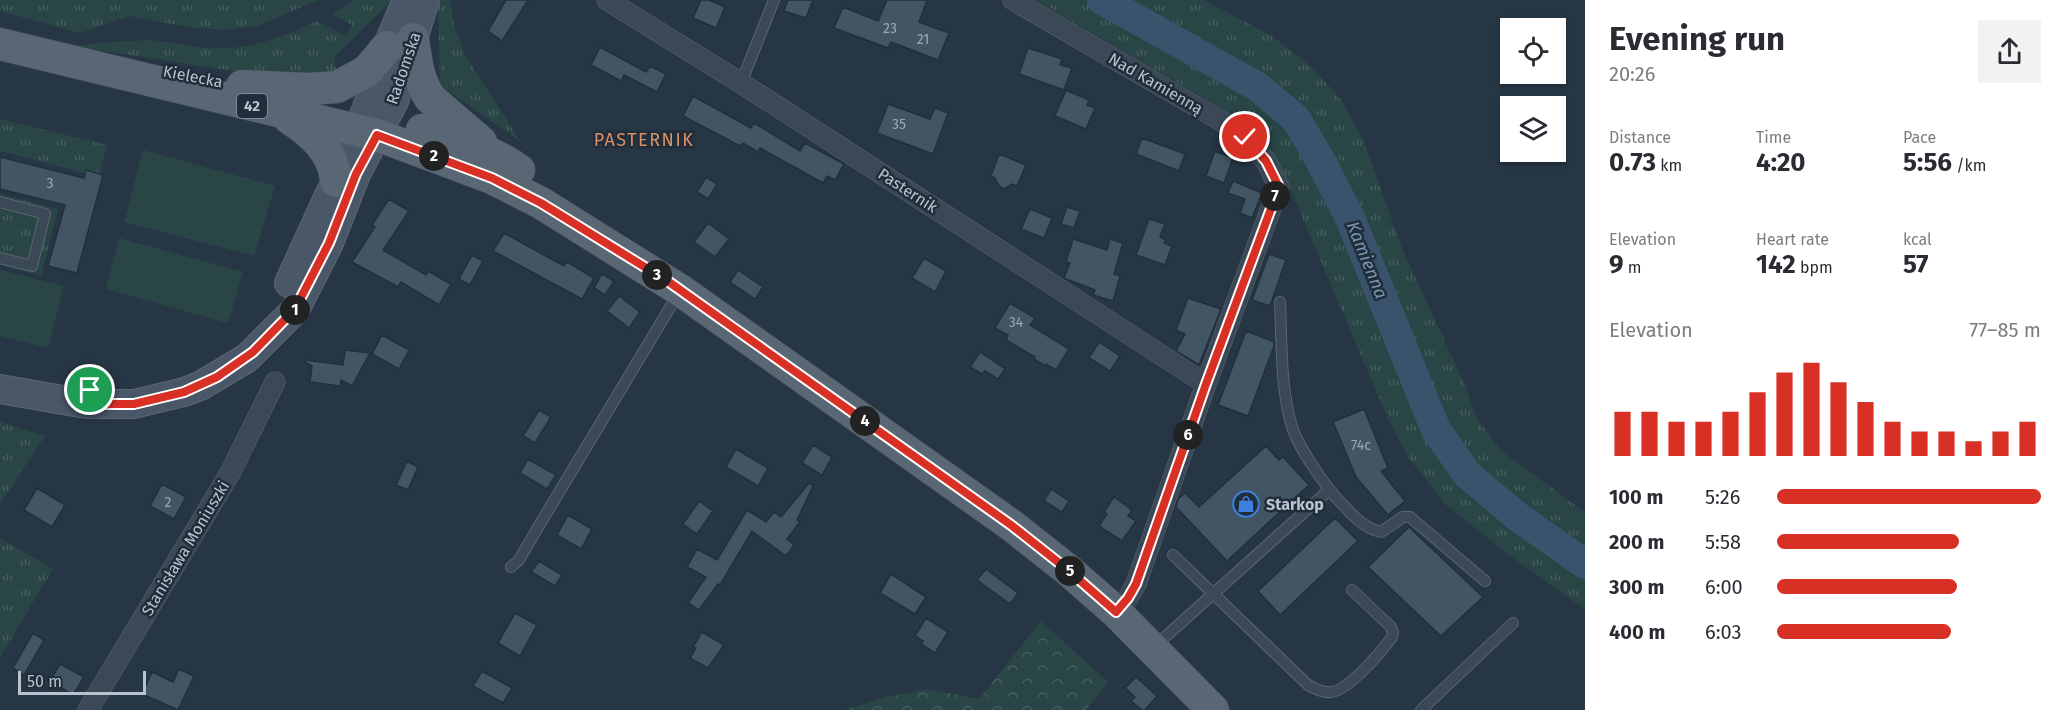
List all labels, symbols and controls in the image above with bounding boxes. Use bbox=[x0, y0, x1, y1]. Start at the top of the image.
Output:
map controls bbox=[1500, 18, 1566, 162]
button: locate bbox=[1500, 18, 1566, 84]
text: Evening run bbox=[1609, 19, 1785, 59]
house number: 23 bbox=[883, 20, 897, 37]
button: share bbox=[1978, 20, 2041, 83]
street label: Radomska bbox=[382, 30, 425, 107]
house number: 21 bbox=[917, 31, 929, 48]
street label: Nad Kamienną bbox=[1105, 49, 1206, 119]
street label: Kielecka bbox=[161, 61, 224, 92]
text: 20:26 bbox=[1609, 62, 1655, 86]
road number: 42 bbox=[237, 94, 267, 118]
button: layers bbox=[1500, 96, 1566, 162]
pin bbox=[1219, 111, 1270, 162]
house number: 35 bbox=[892, 116, 906, 133]
icon: check bbox=[1228, 120, 1261, 153]
text: Distance bbox=[1609, 128, 1671, 147]
text: Time bbox=[1756, 128, 1791, 147]
text: Pace bbox=[1903, 128, 1936, 147]
district label: PASTERNIK bbox=[594, 129, 694, 151]
pin: 2 bbox=[419, 141, 449, 171]
text: 2 bbox=[430, 146, 438, 165]
text: 0.73 bbox=[1609, 147, 1656, 178]
text: 4:20 bbox=[1756, 147, 1806, 178]
text: 5:56 bbox=[1903, 147, 1952, 178]
text: km bbox=[1656, 156, 1682, 175]
text: /km bbox=[1952, 156, 1986, 175]
street label: Pasternik bbox=[874, 164, 942, 217]
house number: 3 bbox=[47, 175, 54, 192]
pin: 7 bbox=[1260, 181, 1290, 211]
text: 7 bbox=[1271, 186, 1279, 205]
water label: Kamienna bbox=[1342, 218, 1392, 302]
text: Elevation bbox=[1609, 230, 1676, 249]
text: Heart rate bbox=[1756, 230, 1829, 249]
text: kcal bbox=[1903, 230, 1932, 249]
text: 9 bbox=[1609, 249, 1624, 280]
text: 142 bbox=[1756, 249, 1796, 280]
text: 57 bbox=[1903, 249, 1928, 280]
text: m bbox=[1624, 258, 1642, 277]
text: bpm bbox=[1796, 258, 1833, 277]
pin: 3 bbox=[642, 260, 672, 290]
text: 3 bbox=[653, 265, 661, 284]
pin: 1 bbox=[280, 295, 310, 325]
text: 1 bbox=[291, 300, 299, 319]
house number: 34 bbox=[1009, 314, 1024, 331]
text: Elevation bbox=[1609, 318, 1693, 342]
text: 77–85 m bbox=[1969, 318, 2041, 342]
pin bbox=[64, 364, 115, 415]
icon: arrive bbox=[73, 373, 106, 406]
pin: 4 bbox=[850, 406, 880, 436]
text: 4 bbox=[860, 411, 870, 430]
pin: 6 bbox=[1173, 420, 1203, 450]
text: 6 bbox=[1183, 425, 1193, 444]
house number: 74c bbox=[1351, 437, 1371, 454]
street label: Stanisława Moniuszki bbox=[138, 477, 233, 619]
text: 100 m bbox=[1609, 485, 1663, 509]
text: 5:26 bbox=[1705, 485, 1740, 509]
shop icon: Starkop bbox=[1231, 489, 1261, 519]
house number: 2 bbox=[165, 494, 172, 511]
place label: Starkop bbox=[1266, 495, 1324, 514]
text: 200 m bbox=[1609, 530, 1664, 554]
text: 5:58 bbox=[1705, 530, 1741, 554]
pin: 5 bbox=[1055, 556, 1085, 586]
text: 5 bbox=[1066, 561, 1074, 580]
text: 300 m bbox=[1609, 575, 1664, 599]
text: 6:00 bbox=[1705, 575, 1743, 599]
text: 400 m bbox=[1609, 620, 1665, 644]
text: 6:03 bbox=[1705, 620, 1741, 644]
scale bar bbox=[18, 668, 146, 696]
text: 50 m bbox=[27, 672, 62, 691]

